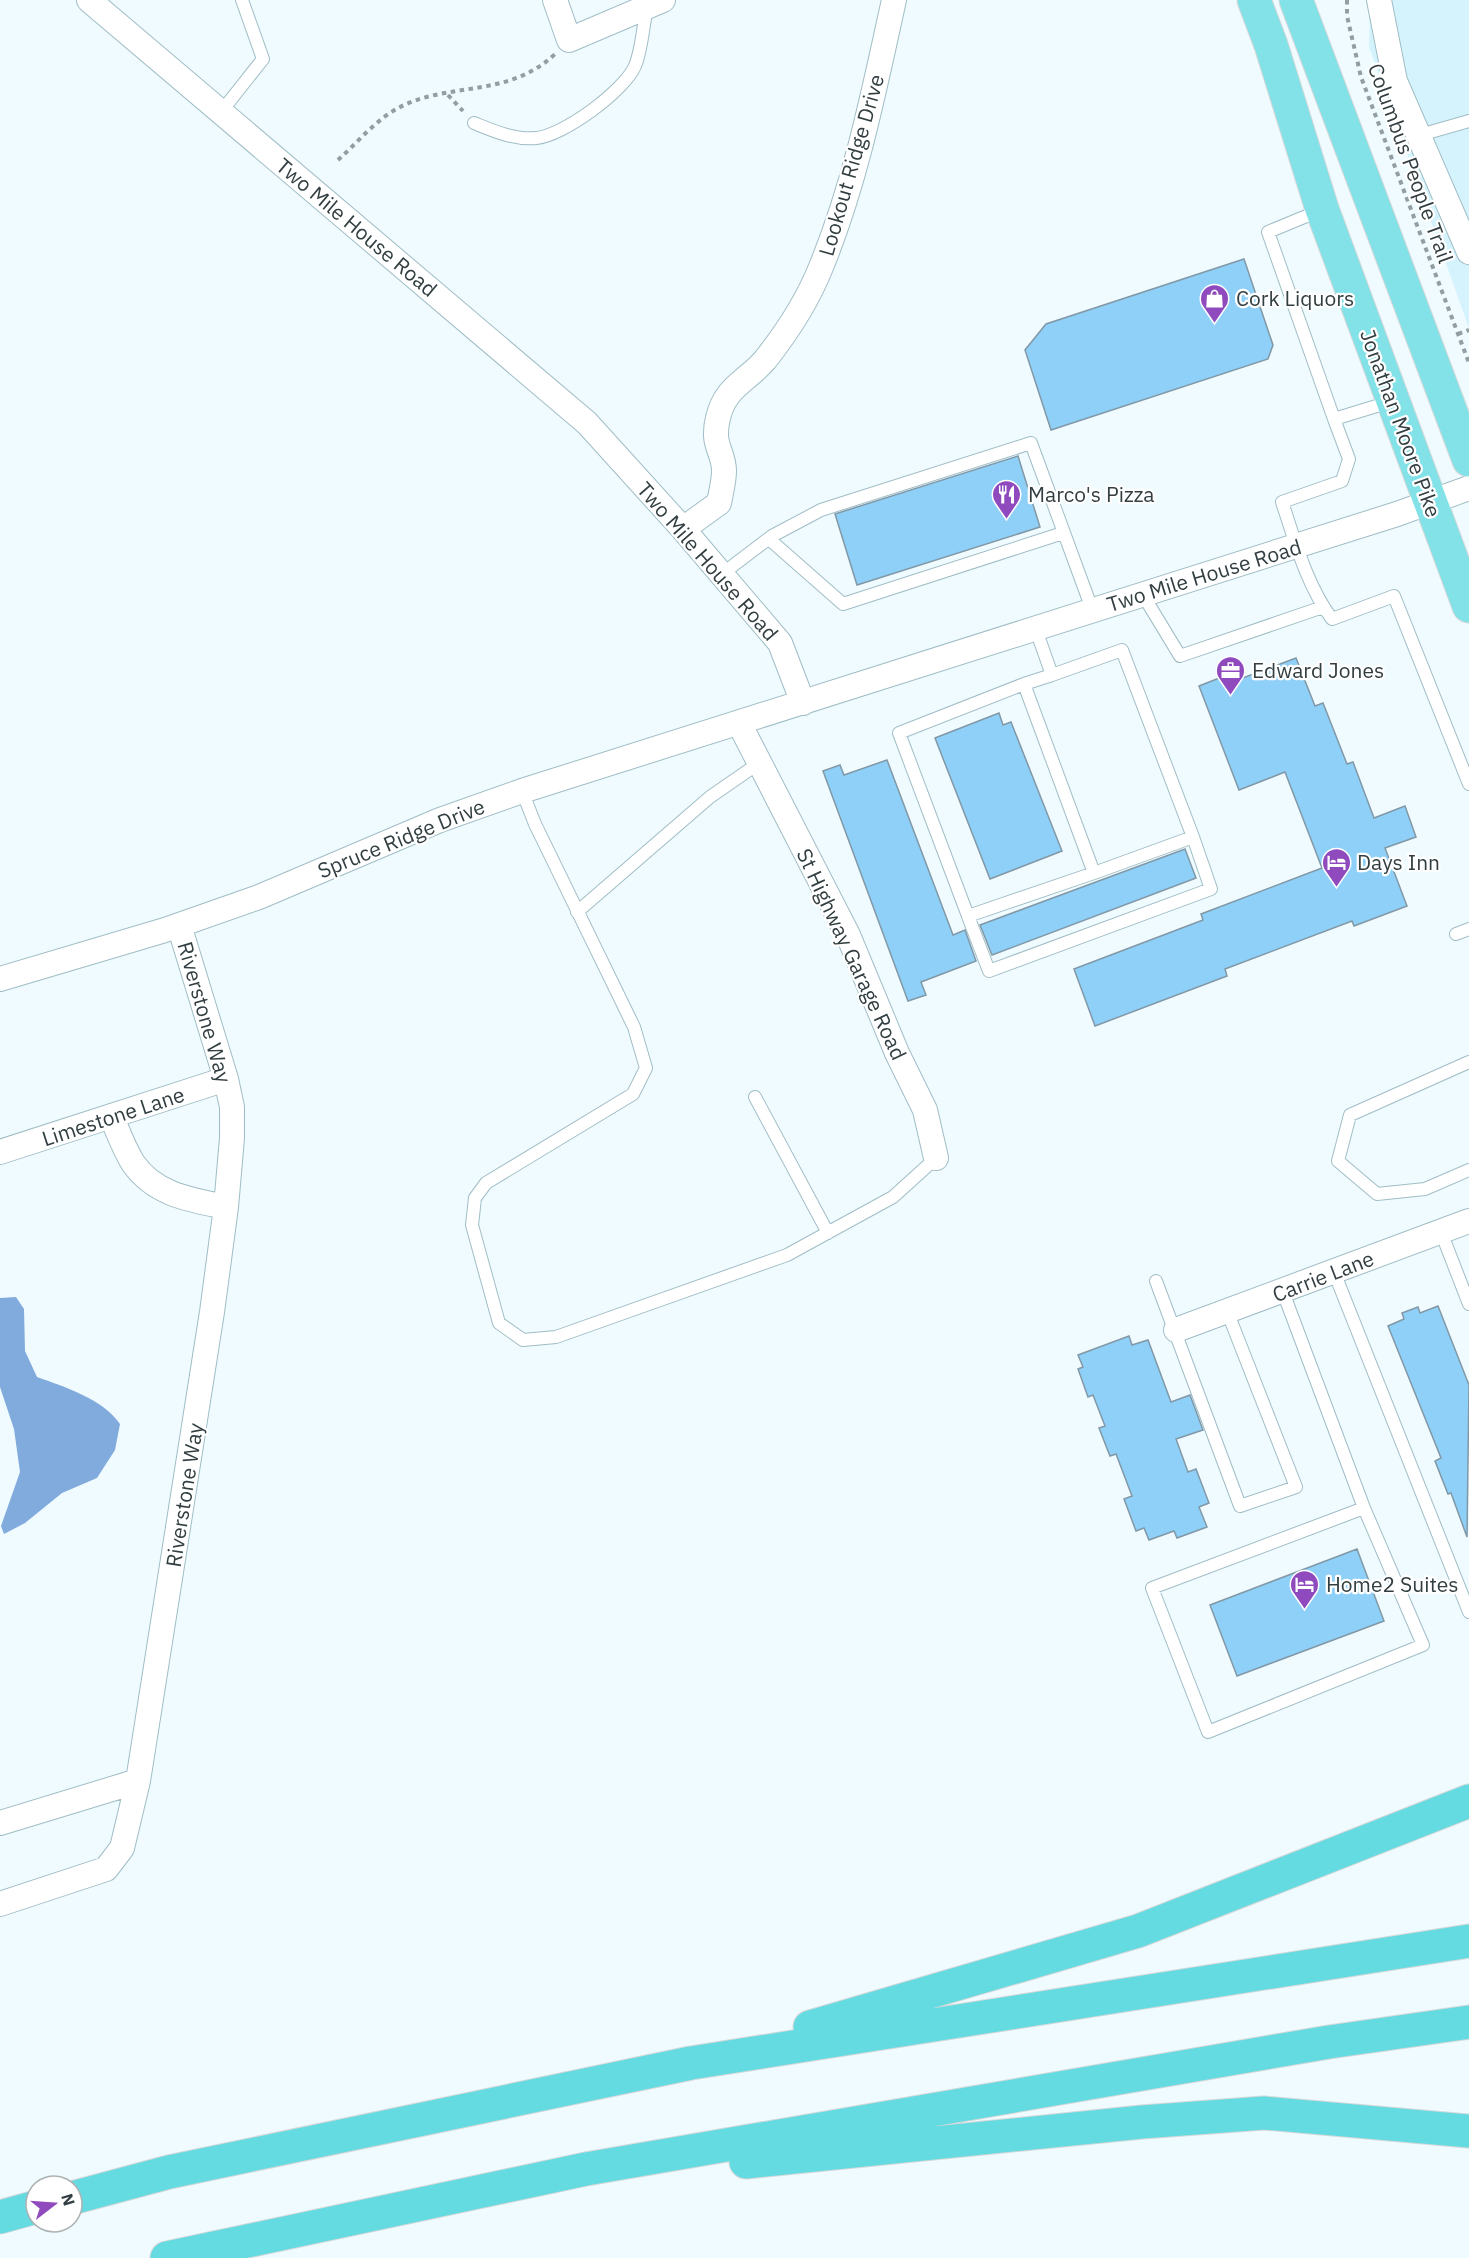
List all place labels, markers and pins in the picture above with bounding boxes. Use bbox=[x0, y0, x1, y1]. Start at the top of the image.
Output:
shop icon: Cork Liquors bbox=[1199, 282, 1231, 324]
place label: Cork Liquors bbox=[1236, 284, 1354, 312]
restaurant icon: Marco's Pizza bbox=[991, 478, 1023, 520]
place label: Marco's Pizza bbox=[1028, 480, 1155, 508]
office icon: Edward Jones bbox=[1215, 654, 1247, 696]
place label: Edward Jones bbox=[1252, 656, 1384, 684]
hotel icon: Days Inn bbox=[1320, 846, 1352, 888]
place label: Days Inn bbox=[1357, 848, 1440, 876]
hotel icon: Home2 Suites bbox=[1289, 1568, 1321, 1610]
place label: Home2 Suites bbox=[1326, 1570, 1458, 1598]

